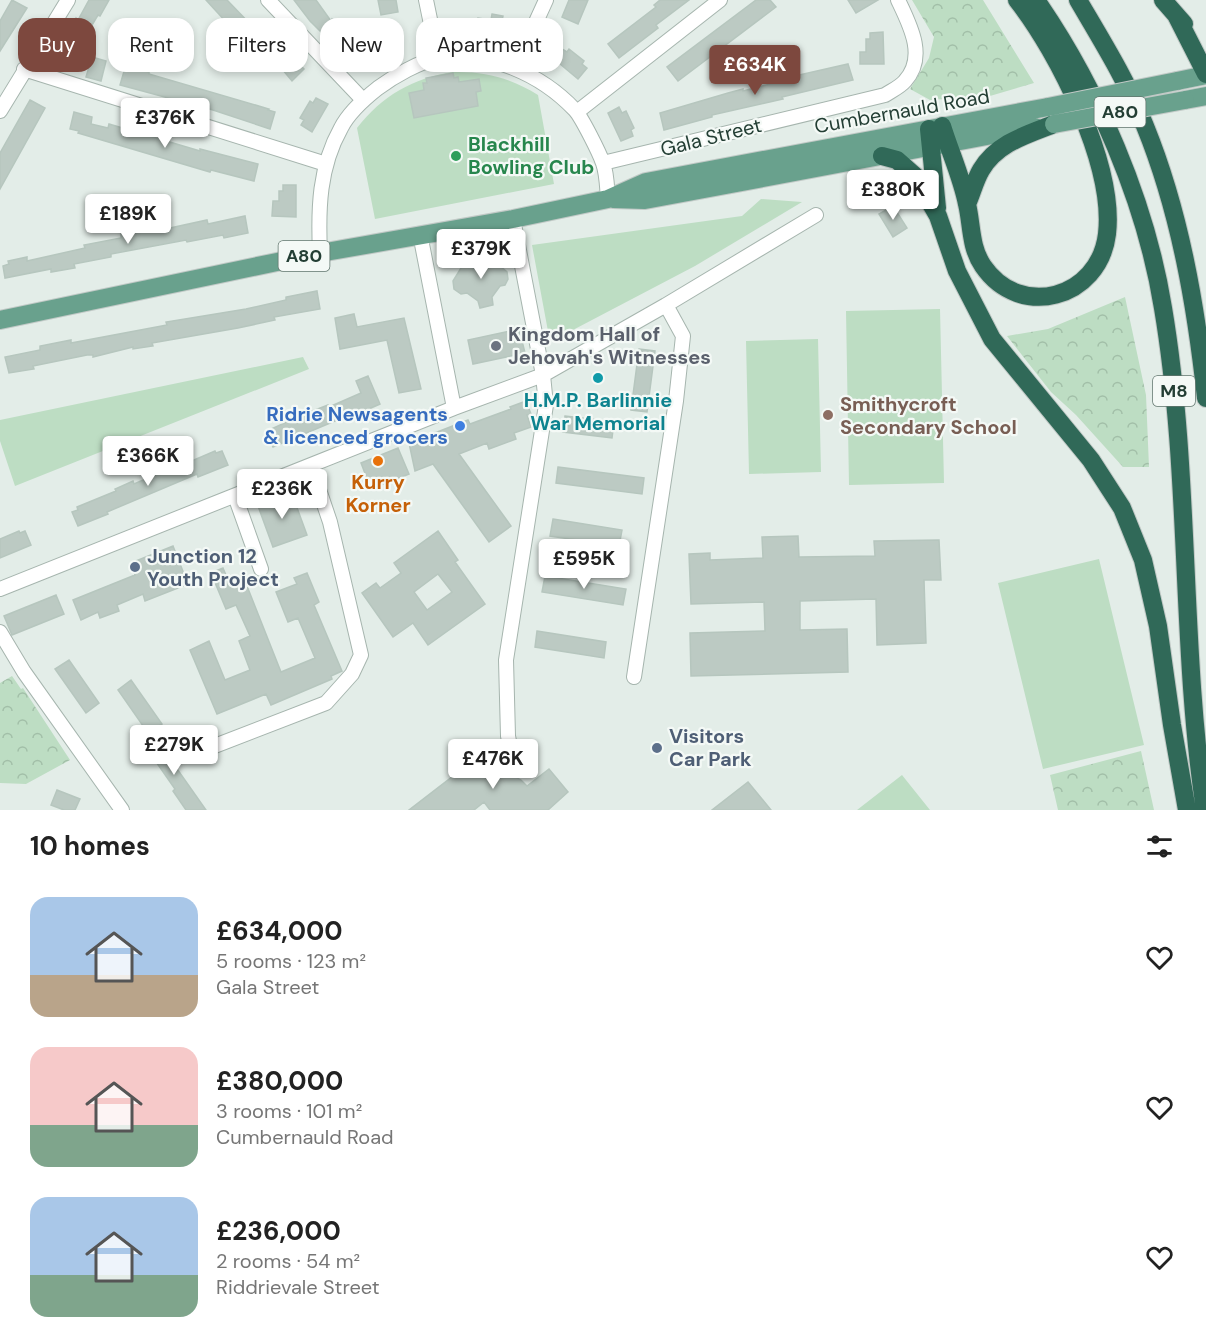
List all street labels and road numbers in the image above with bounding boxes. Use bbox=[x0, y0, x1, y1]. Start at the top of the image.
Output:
street label: Cumbernauld Road bbox=[812, 83, 992, 139]
road number: A80 bbox=[1094, 97, 1146, 127]
street label: Gala Street bbox=[658, 112, 764, 162]
road number: A80 bbox=[278, 241, 330, 271]
road number: M8 bbox=[1153, 376, 1195, 406]

